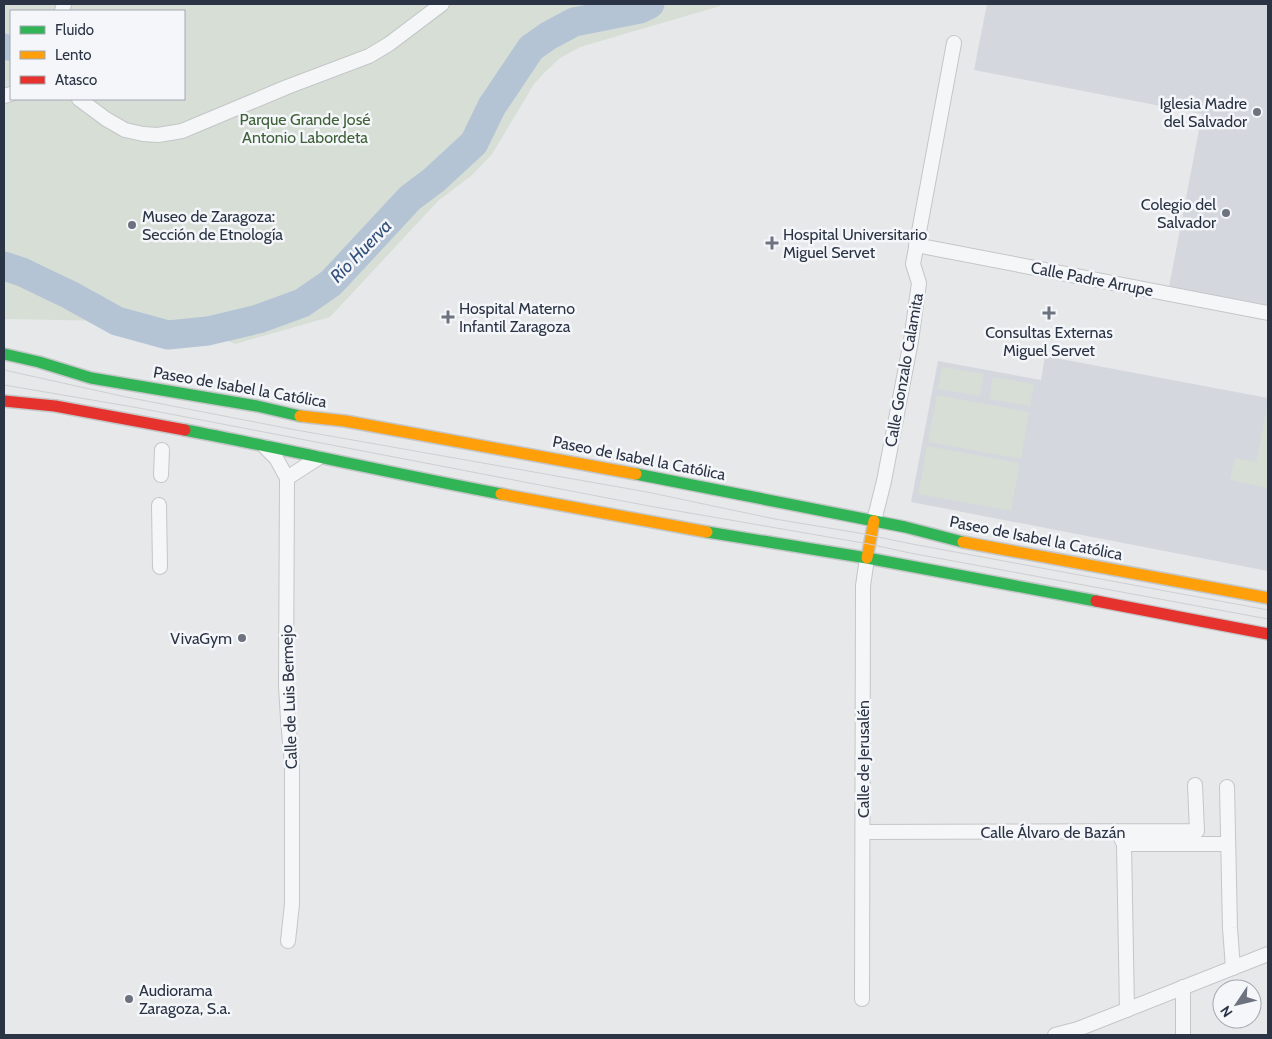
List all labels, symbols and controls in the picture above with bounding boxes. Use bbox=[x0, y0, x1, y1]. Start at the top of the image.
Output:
legend bbox=[10, 10, 185, 100]
text: Fluido bbox=[55, 21, 94, 39]
text: Lento bbox=[55, 46, 92, 64]
text: Atasco bbox=[55, 71, 97, 89]
place label: Iglesia Madre del Salvador bbox=[1160, 94, 1248, 131]
marker: Iglesia Madre del Salvador bbox=[1251, 106, 1263, 118]
park label: Parque Grande José Antonio Labordeta bbox=[240, 110, 370, 147]
place label: Colegio del Salvador bbox=[1141, 195, 1217, 232]
place label: Museo de Zaragoza: Sección de Etnología bbox=[142, 207, 283, 244]
marker: Colegio del Salvador bbox=[1220, 207, 1232, 219]
water label: Río Huerva bbox=[326, 215, 396, 287]
marker: Museo de Zaragoza: Sección de Etnología bbox=[126, 219, 138, 231]
place label: Hospital Universitario Miguel Servet bbox=[783, 225, 927, 262]
marker: Hospital Universitario Miguel Servet bbox=[765, 236, 779, 250]
street label: Calle Padre Arrupe bbox=[1029, 258, 1155, 300]
street label: Calle Gonzalo Calamita bbox=[881, 291, 927, 448]
place label: Hospital Materno Infantil Zaragoza bbox=[459, 299, 575, 336]
marker: Consultas Externas Miguel Servet bbox=[1042, 306, 1056, 320]
marker: Hospital Materno Infantil Zaragoza bbox=[441, 310, 455, 324]
place label: Consultas Externas Miguel Servet bbox=[985, 323, 1113, 360]
street label: Paseo de Isabel la Católica bbox=[152, 362, 329, 412]
street label: Paseo de Isabel la Católica bbox=[551, 432, 727, 484]
street label: Paseo de Isabel la Católica bbox=[948, 512, 1124, 564]
street label: Calle de Luis Bermejo bbox=[277, 624, 301, 770]
place label: VivaGym bbox=[170, 629, 232, 648]
marker: VivaGym bbox=[236, 632, 248, 644]
street label: Calle de Jerusalén bbox=[854, 700, 873, 818]
street label: Calle Álvaro de Bazán bbox=[981, 823, 1126, 842]
north arrow bbox=[1212, 979, 1262, 1029]
place label: Audiorama Zaragoza, S.a. bbox=[139, 981, 231, 1018]
marker: Audiorama Zaragoza, S.a. bbox=[123, 993, 135, 1005]
text: N bbox=[1216, 1002, 1237, 1021]

